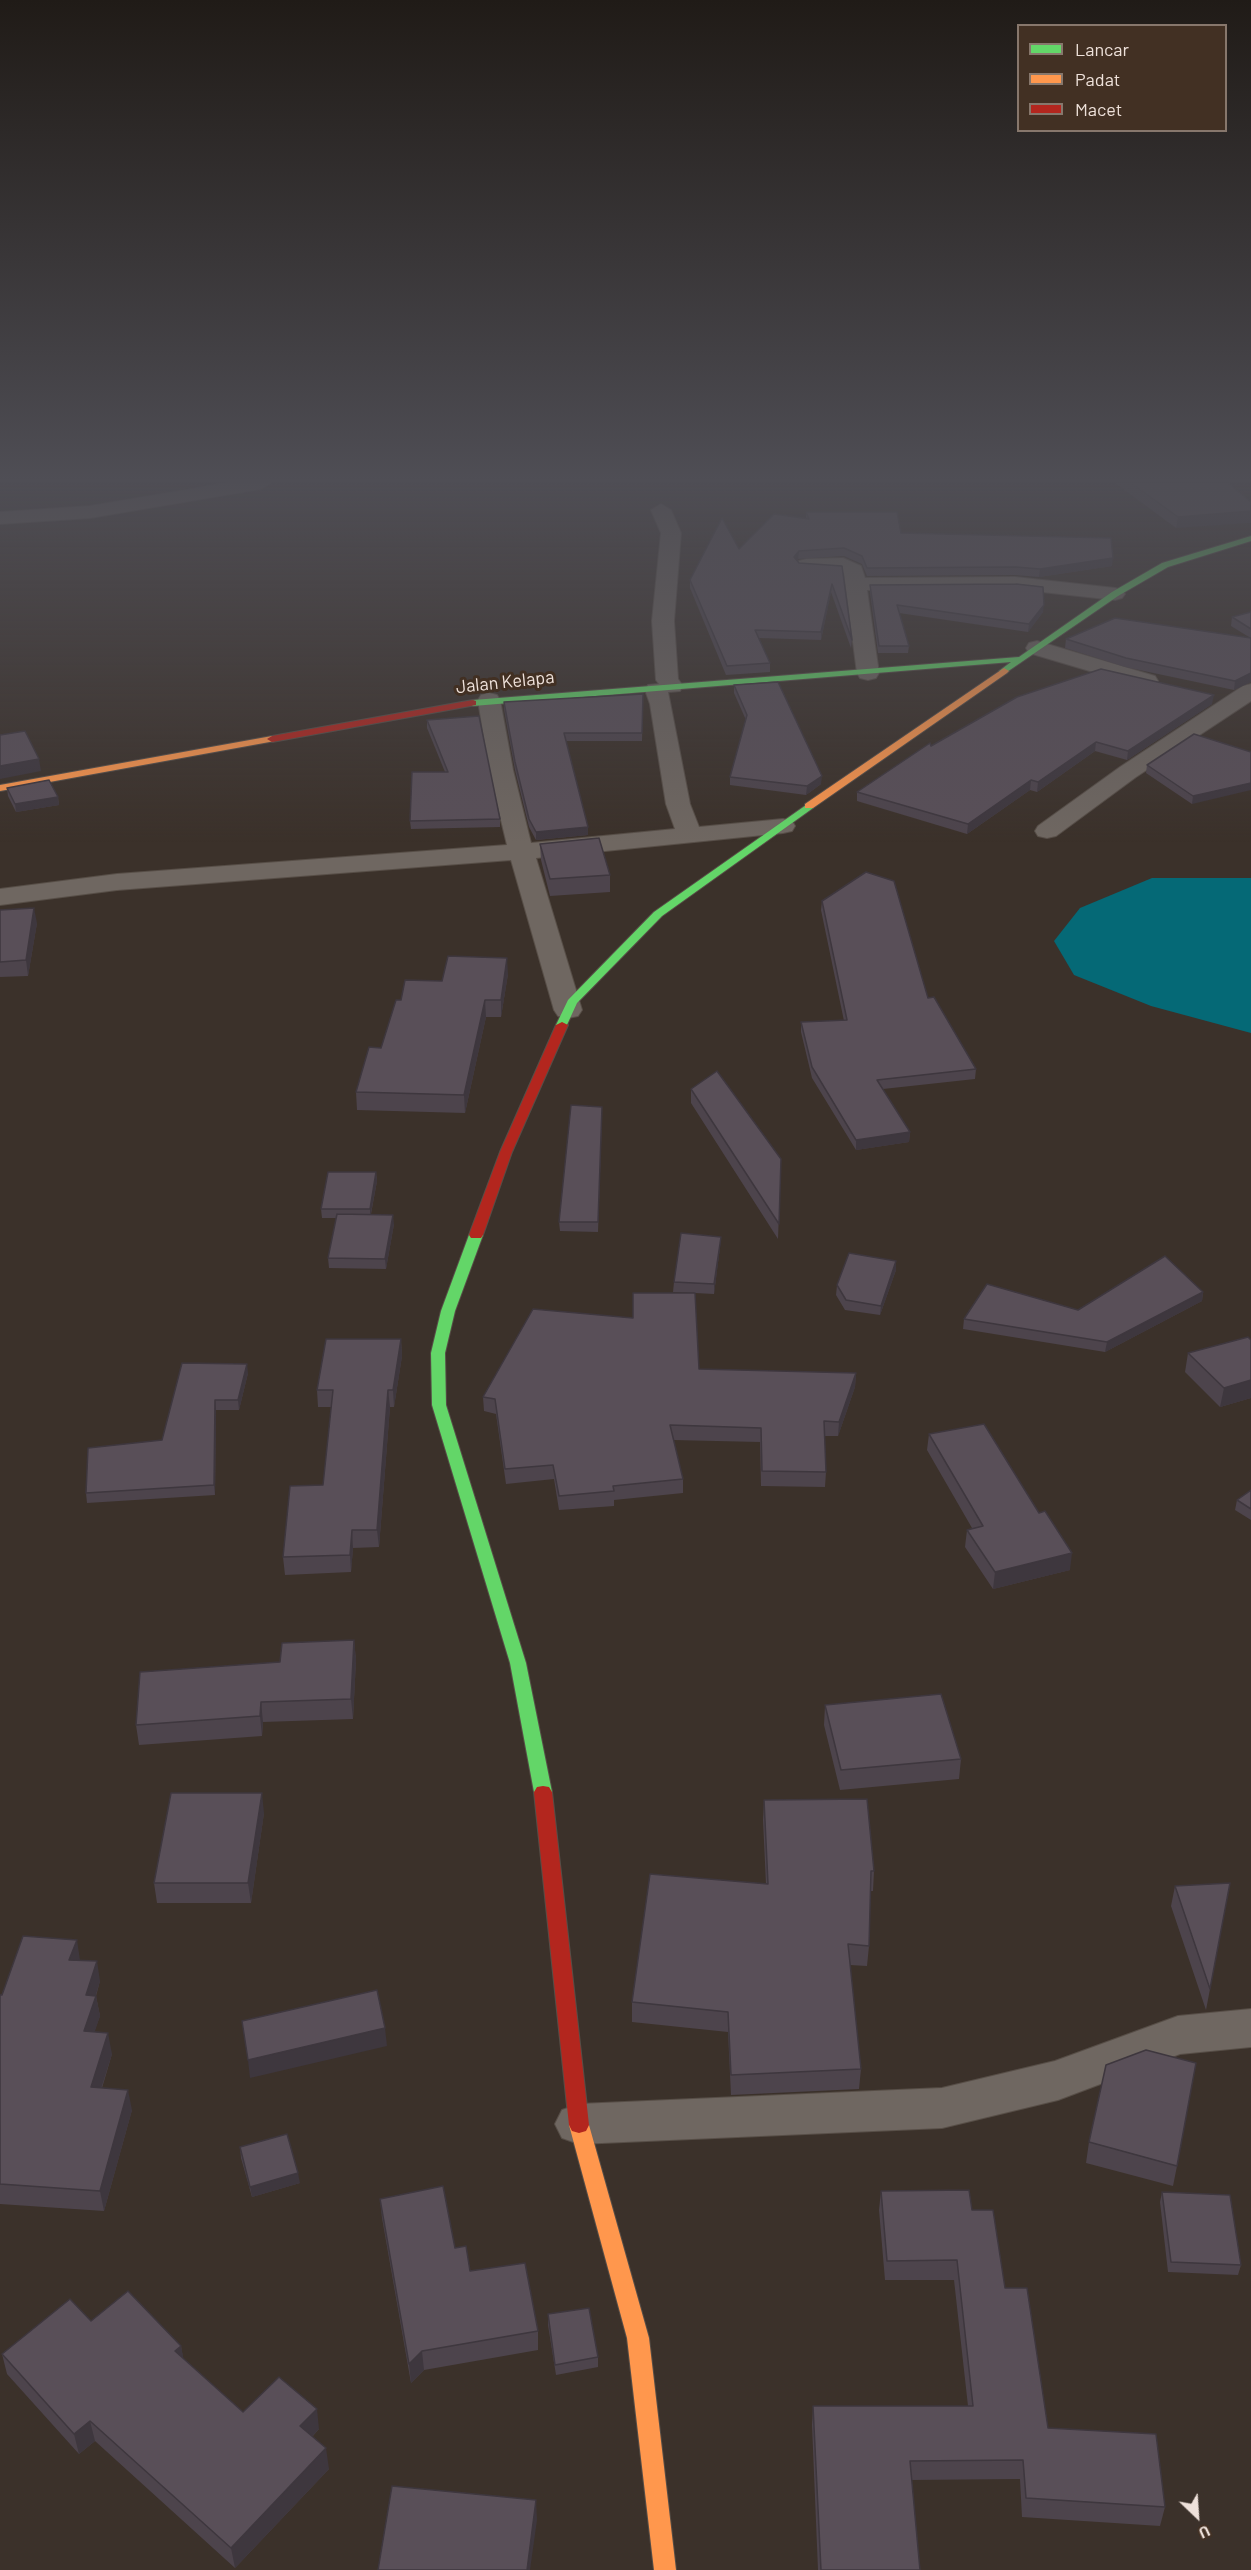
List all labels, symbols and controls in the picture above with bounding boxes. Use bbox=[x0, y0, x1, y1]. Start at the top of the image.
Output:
legend bbox=[1017, 24, 1227, 132]
text: Lancar bbox=[1075, 38, 1129, 60]
text: Padat bbox=[1075, 68, 1120, 90]
text: Macet bbox=[1075, 98, 1122, 120]
street label: Jalan Kelapa bbox=[455, 666, 555, 698]
north arrow bbox=[1167, 2486, 1227, 2546]
text: U bbox=[1196, 2522, 1213, 2544]

